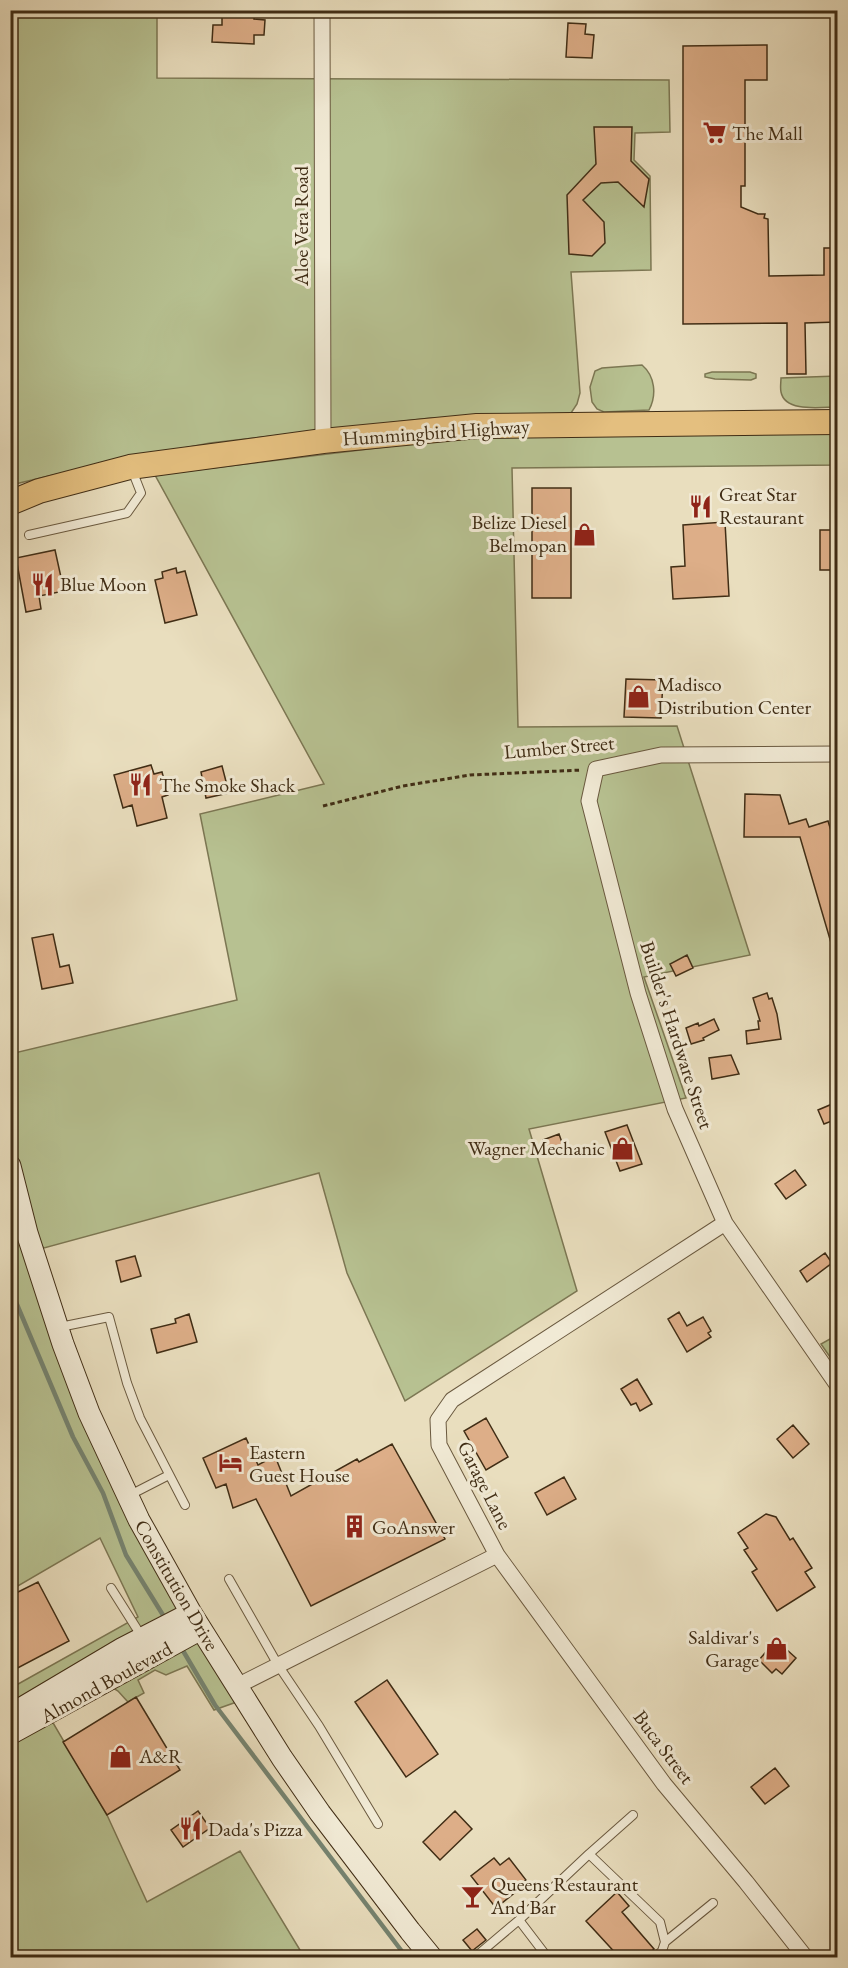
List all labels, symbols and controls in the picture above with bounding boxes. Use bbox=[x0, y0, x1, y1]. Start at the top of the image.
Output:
supermarket icon: The Mall bbox=[701, 120, 727, 146]
place label: The Mall bbox=[732, 120, 803, 146]
street label: Aloe Vera Road bbox=[288, 165, 314, 287]
street label: Hummingbird Highway bbox=[342, 412, 531, 452]
place label: Great Star Restaurant bbox=[719, 481, 805, 530]
restaurant icon: Great Star Restaurant bbox=[688, 493, 714, 519]
place label: Belize Diesel Belmopan bbox=[472, 509, 567, 558]
shop icon: Belize Diesel Belmopan bbox=[572, 521, 598, 547]
restaurant icon: Blue Moon bbox=[29, 571, 55, 597]
place label: Blue Moon bbox=[60, 571, 147, 597]
place label: Madisco Distribution Center bbox=[657, 671, 811, 720]
shop icon: Madisco Distribution Center bbox=[626, 683, 652, 709]
street label: Lumber Street bbox=[503, 729, 616, 765]
restaurant icon: The Smoke Shack bbox=[128, 772, 154, 798]
place label: The Smoke Shack bbox=[159, 772, 296, 798]
street label: Builder's Hardware Street bbox=[634, 938, 720, 1133]
place label: Wagner Mechanic bbox=[468, 1135, 605, 1161]
shop icon: Wagner Mechanic bbox=[610, 1135, 636, 1161]
street label: Garage Lane bbox=[452, 1436, 518, 1534]
place label: Eastern Guest House bbox=[249, 1439, 350, 1488]
hotel icon: Eastern Guest House bbox=[218, 1450, 244, 1476]
building icon: GoAnswer bbox=[341, 1514, 367, 1540]
place label: GoAnswer bbox=[372, 1514, 455, 1540]
street label: Constitution Drive bbox=[129, 1515, 225, 1656]
place label: Saldivar's Garage bbox=[688, 1624, 759, 1673]
street label: Almond Boulevard bbox=[35, 1635, 177, 1729]
shop icon: Saldivar's Garage bbox=[764, 1636, 790, 1662]
street label: Buca Street bbox=[628, 1705, 701, 1790]
shop icon: A&R bbox=[108, 1743, 134, 1769]
place label: A&R bbox=[138, 1743, 183, 1769]
restaurant icon: Dada's Pizza bbox=[177, 1816, 203, 1842]
place label: Dada's Pizza bbox=[208, 1816, 303, 1842]
place label: Queens Restaurant And Bar bbox=[490, 1871, 639, 1920]
bar icon: Queens Restaurant And Bar bbox=[460, 1883, 486, 1909]

